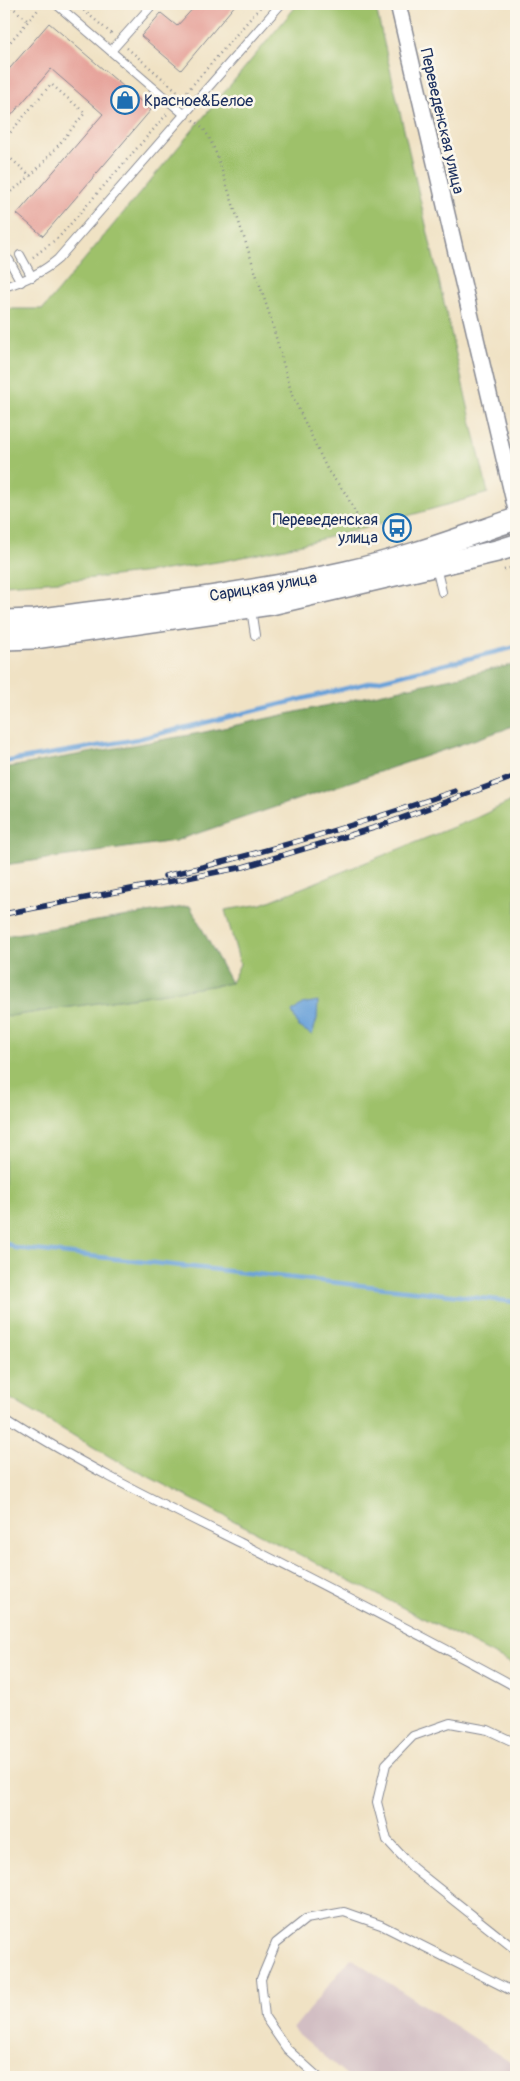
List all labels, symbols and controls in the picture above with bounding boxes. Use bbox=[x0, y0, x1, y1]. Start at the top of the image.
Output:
street label: Переведенская улица bbox=[416, 46, 469, 196]
shop icon: Красное&Белое bbox=[110, 85, 140, 115]
place label: Красное&Белое bbox=[144, 91, 253, 111]
place label: Переведенская улица bbox=[272, 510, 378, 548]
bus stop icon: Переведенская улица bbox=[382, 513, 412, 543]
street label: Сарицкая улица bbox=[208, 568, 318, 606]

